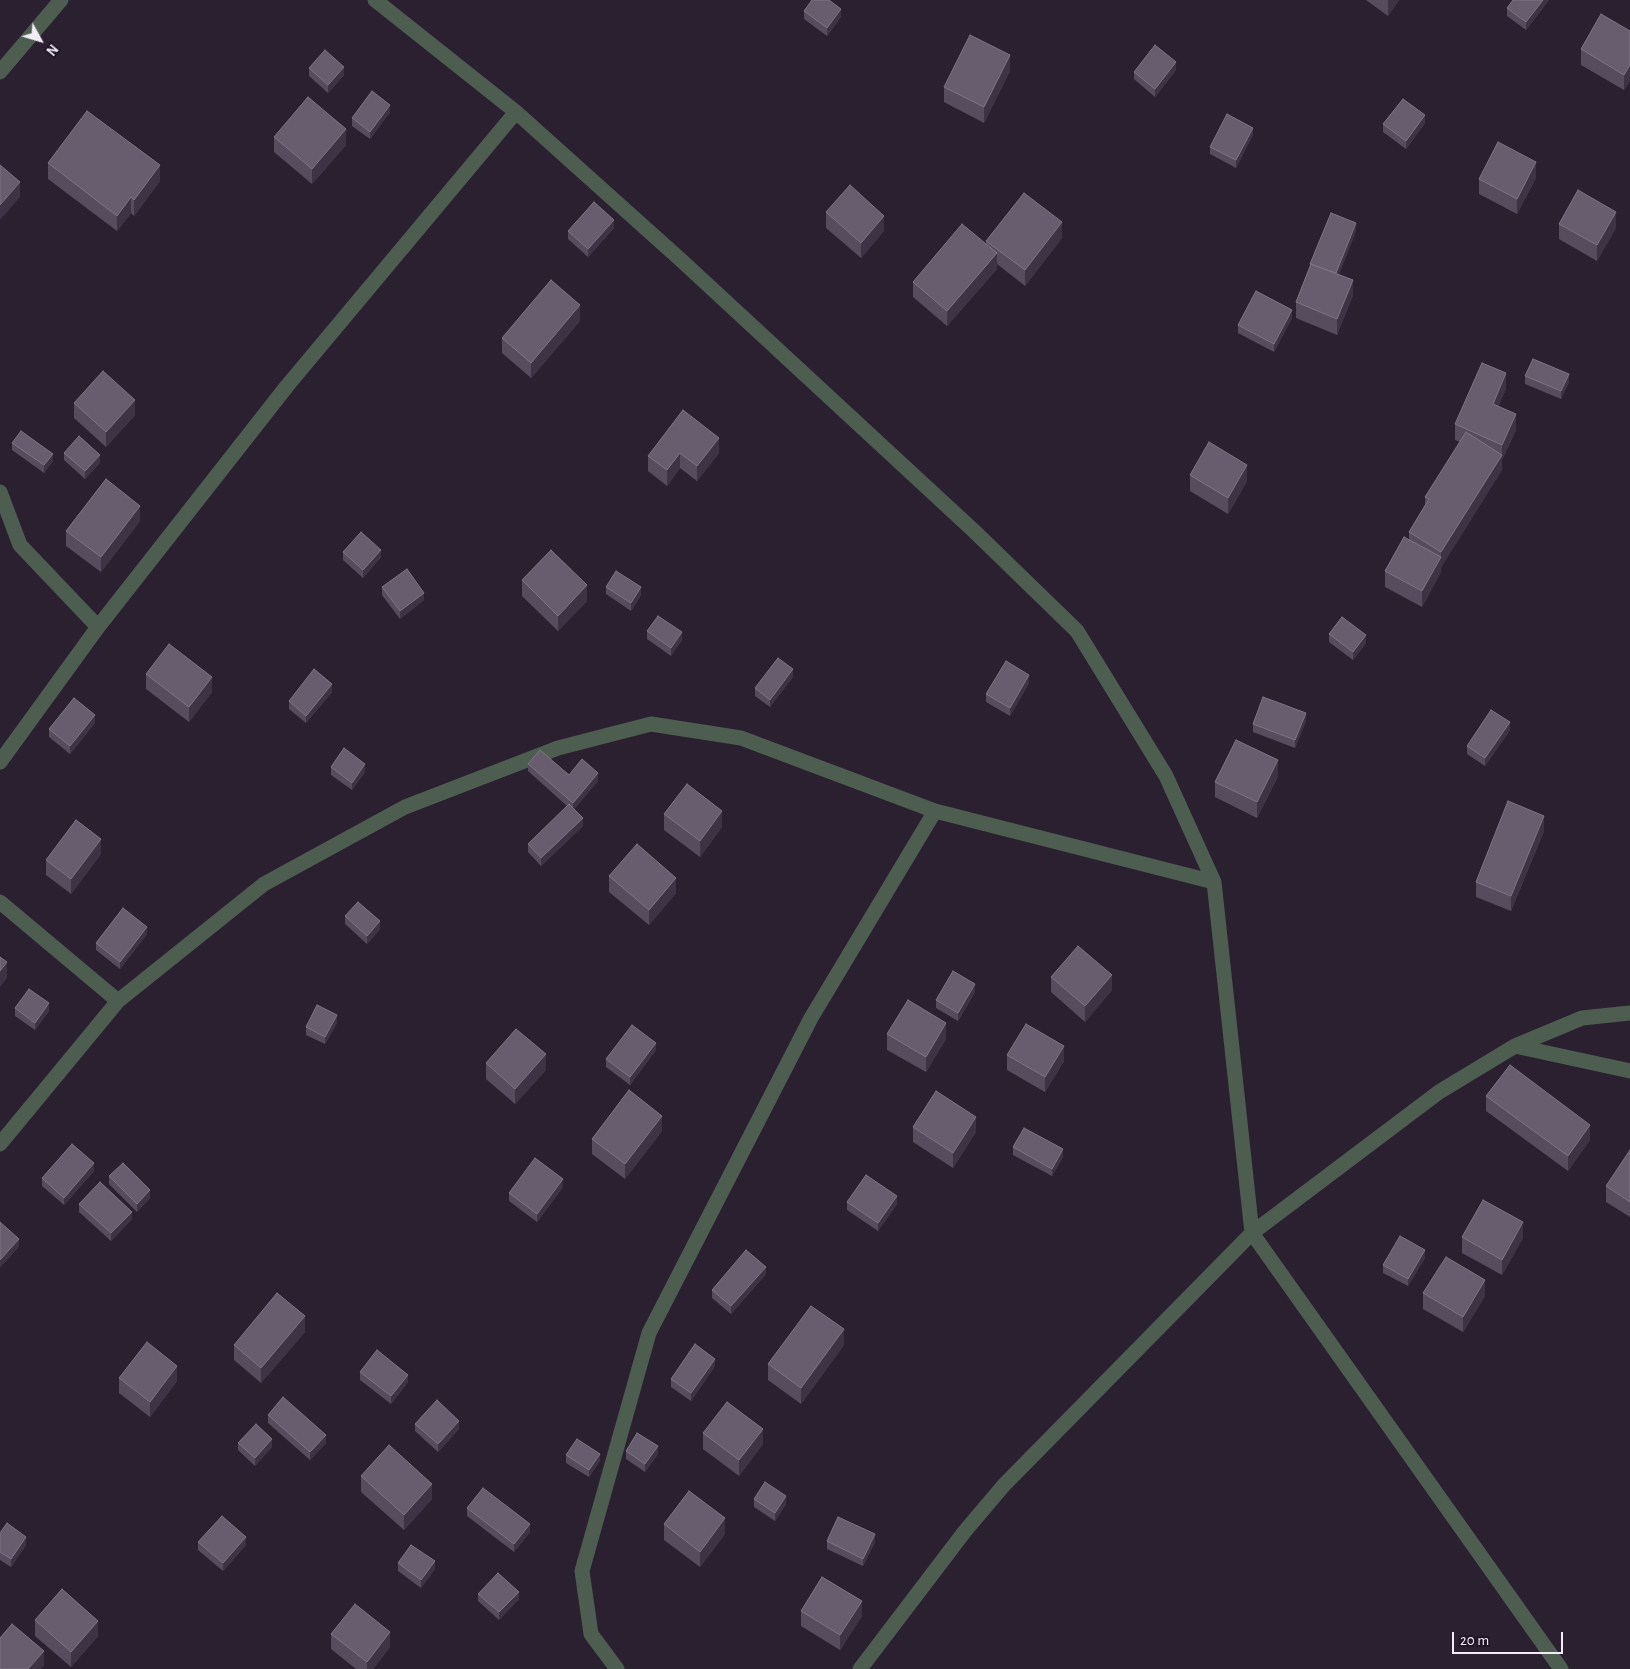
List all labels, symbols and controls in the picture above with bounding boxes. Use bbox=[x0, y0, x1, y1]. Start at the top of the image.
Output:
north arrow bbox=[15, 15, 65, 65]
text: N bbox=[43, 41, 60, 58]
scale bar bbox=[1455, 1622, 1566, 1654]
text: 20 m bbox=[1460, 1633, 1489, 1648]

